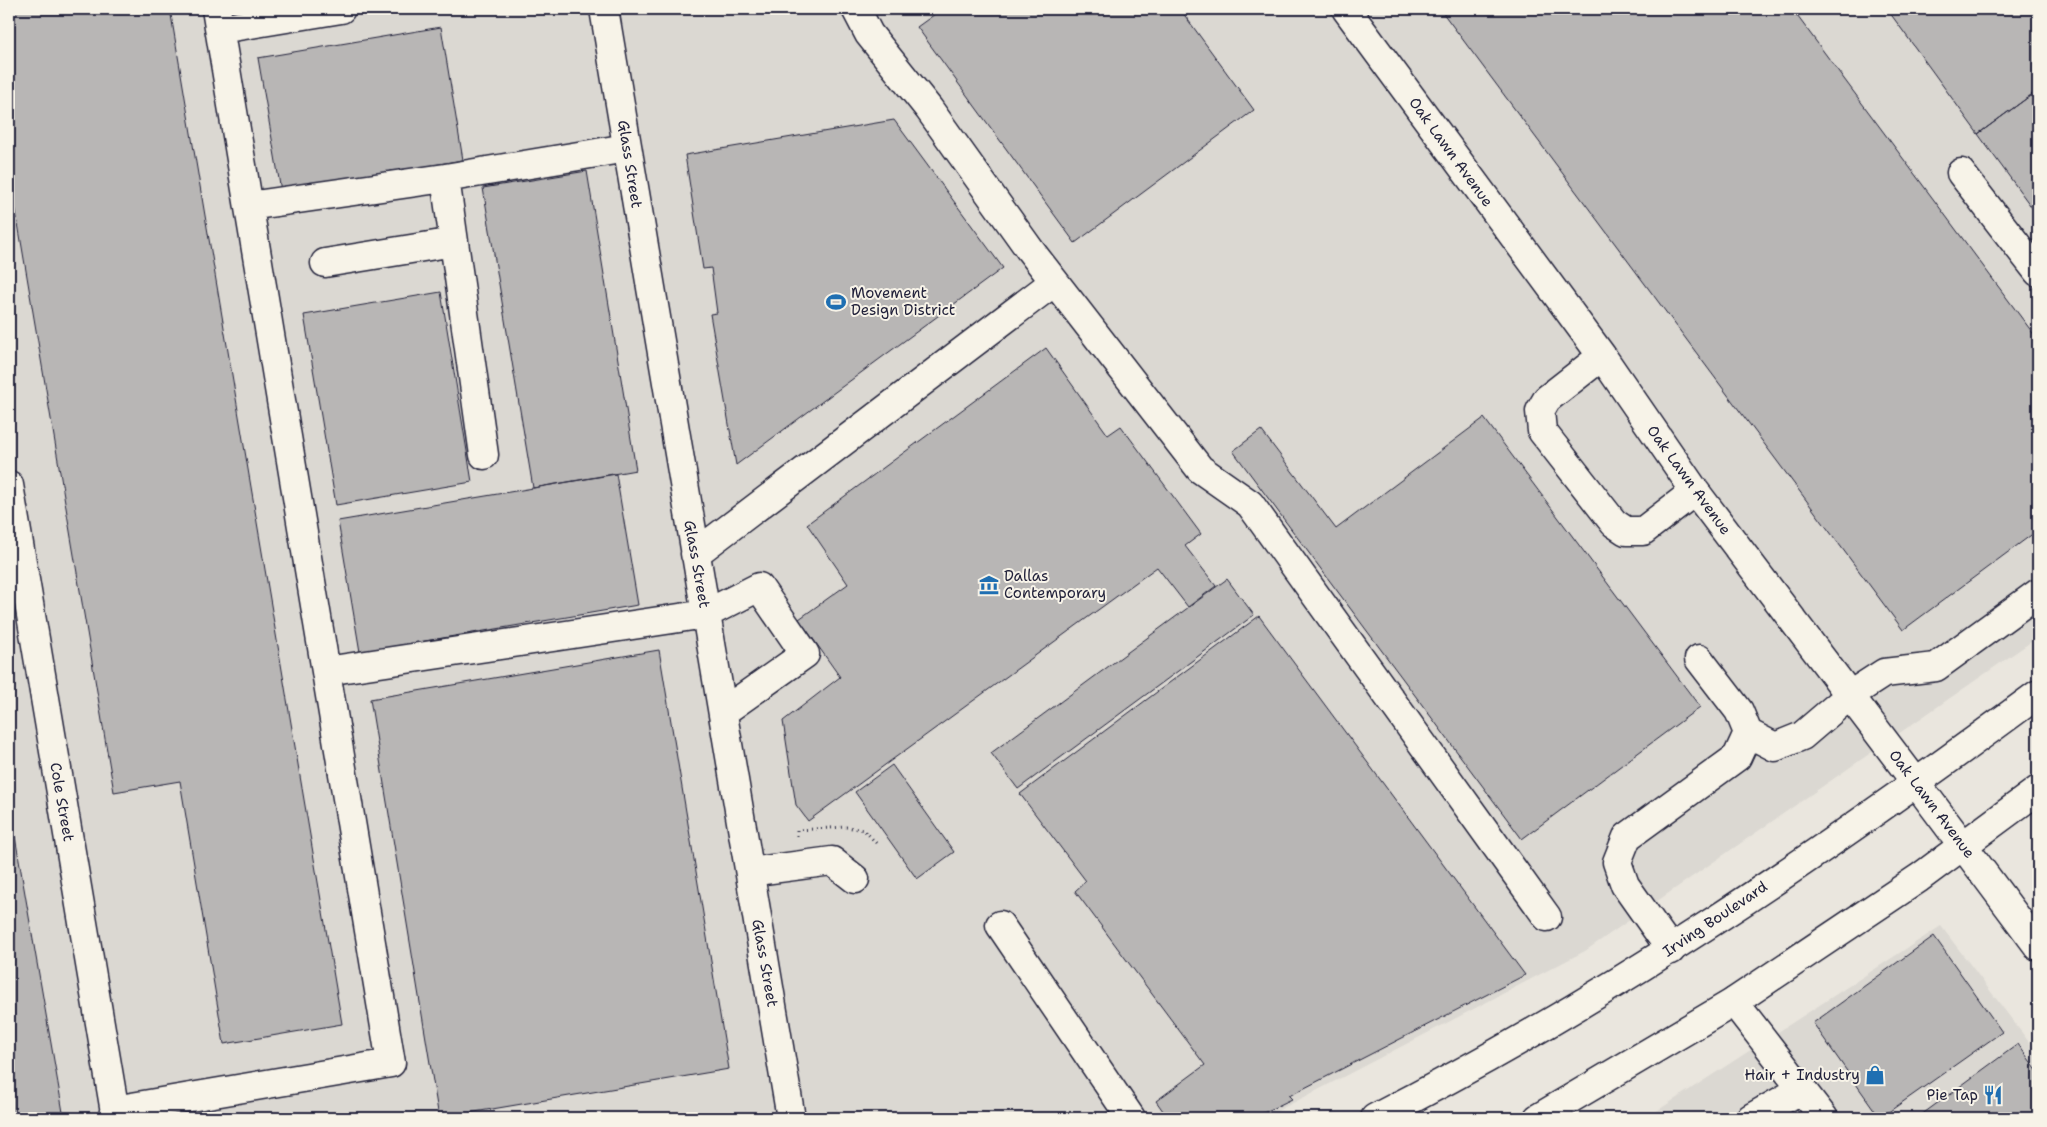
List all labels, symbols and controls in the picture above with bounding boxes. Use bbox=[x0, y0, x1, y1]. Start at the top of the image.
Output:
street label: Oak Lawn Avenue bbox=[1404, 93, 1498, 211]
street label: Glass Street bbox=[613, 119, 647, 209]
place label: Movement Design District bbox=[851, 283, 955, 320]
sports icon: Movement Design District bbox=[825, 291, 847, 313]
street label: Oak Lawn Avenue bbox=[1642, 421, 1736, 539]
street label: Glass Street bbox=[679, 519, 715, 609]
place label: Dallas Contemporary bbox=[1004, 566, 1106, 603]
museum icon: Dallas Contemporary bbox=[978, 574, 1000, 596]
street label: Oak Lawn Avenue bbox=[1885, 746, 1979, 862]
street label: Cole Street bbox=[45, 761, 79, 843]
street label: Irving Boulevard bbox=[1659, 876, 1772, 961]
street label: Glass Street bbox=[747, 918, 783, 1008]
shop icon: Hair + Industry bbox=[1864, 1064, 1886, 1086]
place label: Hair + Industry bbox=[1744, 1065, 1860, 1085]
restaurant icon: Pie Tap bbox=[1982, 1084, 2004, 1106]
place label: Pie Tap bbox=[1927, 1085, 1978, 1105]

